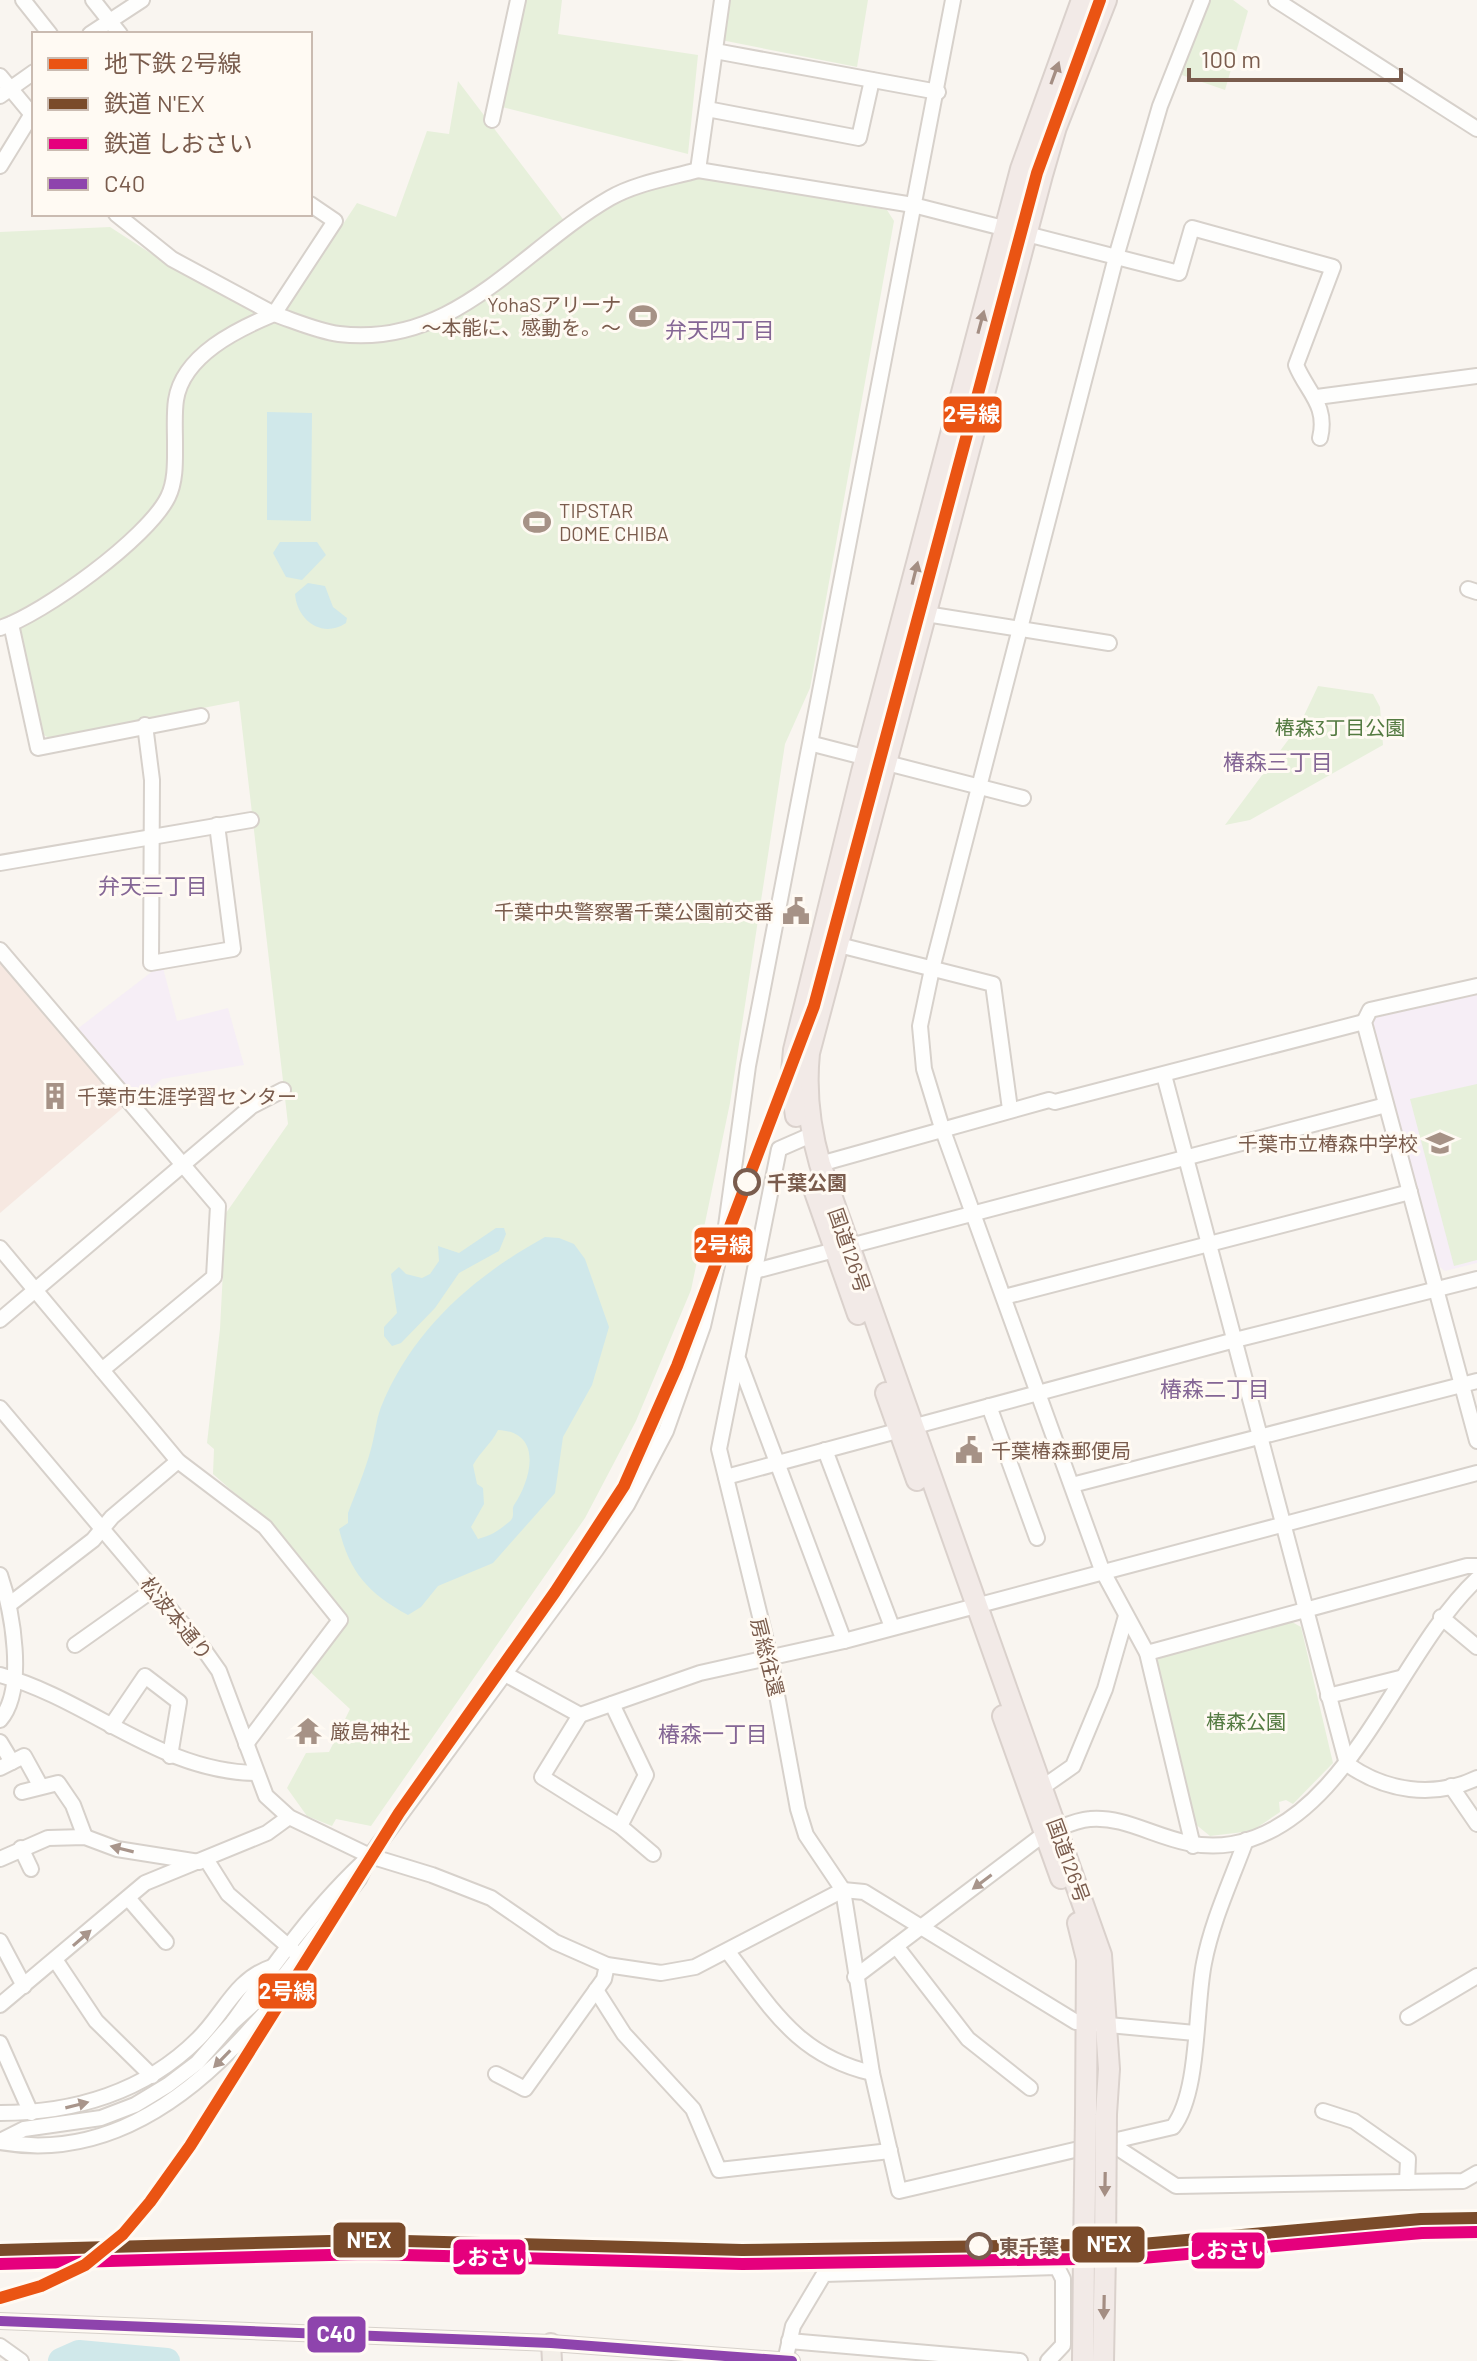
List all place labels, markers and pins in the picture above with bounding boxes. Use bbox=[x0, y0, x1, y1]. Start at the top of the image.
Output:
place label: YohaSアリーナ ～本能に、感動を。～ bbox=[422, 292, 621, 339]
sports icon: YohaSアリーナ ～本能に、感動を。～ bbox=[628, 301, 658, 331]
place label: TIPSTAR DOME CHIBA bbox=[559, 498, 669, 545]
sports icon: TIPSTAR DOME CHIBA bbox=[522, 507, 552, 537]
public building icon: 千葉中央警察署千葉公園前交番 bbox=[781, 896, 811, 926]
place label: 千葉中央警察署千葉公園前交番 bbox=[494, 899, 774, 923]
building icon: 千葉市生涯学習センター bbox=[40, 1081, 70, 1111]
place label: 千葉市生涯学習センター bbox=[77, 1084, 297, 1108]
school or university icon: 千葉市立椿森中学校 bbox=[1425, 1128, 1455, 1158]
place label: 千葉市立椿森中学校 bbox=[1238, 1131, 1418, 1155]
marker: 千葉公園 bbox=[734, 1169, 760, 1195]
place label: 千葉公園 bbox=[767, 1170, 847, 1194]
public building icon: 千葉椿森郵便局 bbox=[954, 1435, 984, 1465]
place label: 千葉椿森郵便局 bbox=[991, 1438, 1131, 1462]
temple icon: 厳島神社 bbox=[293, 1716, 323, 1746]
place label: 厳島神社 bbox=[330, 1719, 410, 1743]
marker: 東千葉 bbox=[966, 2233, 992, 2259]
place label: 東千葉 bbox=[999, 2234, 1059, 2258]

